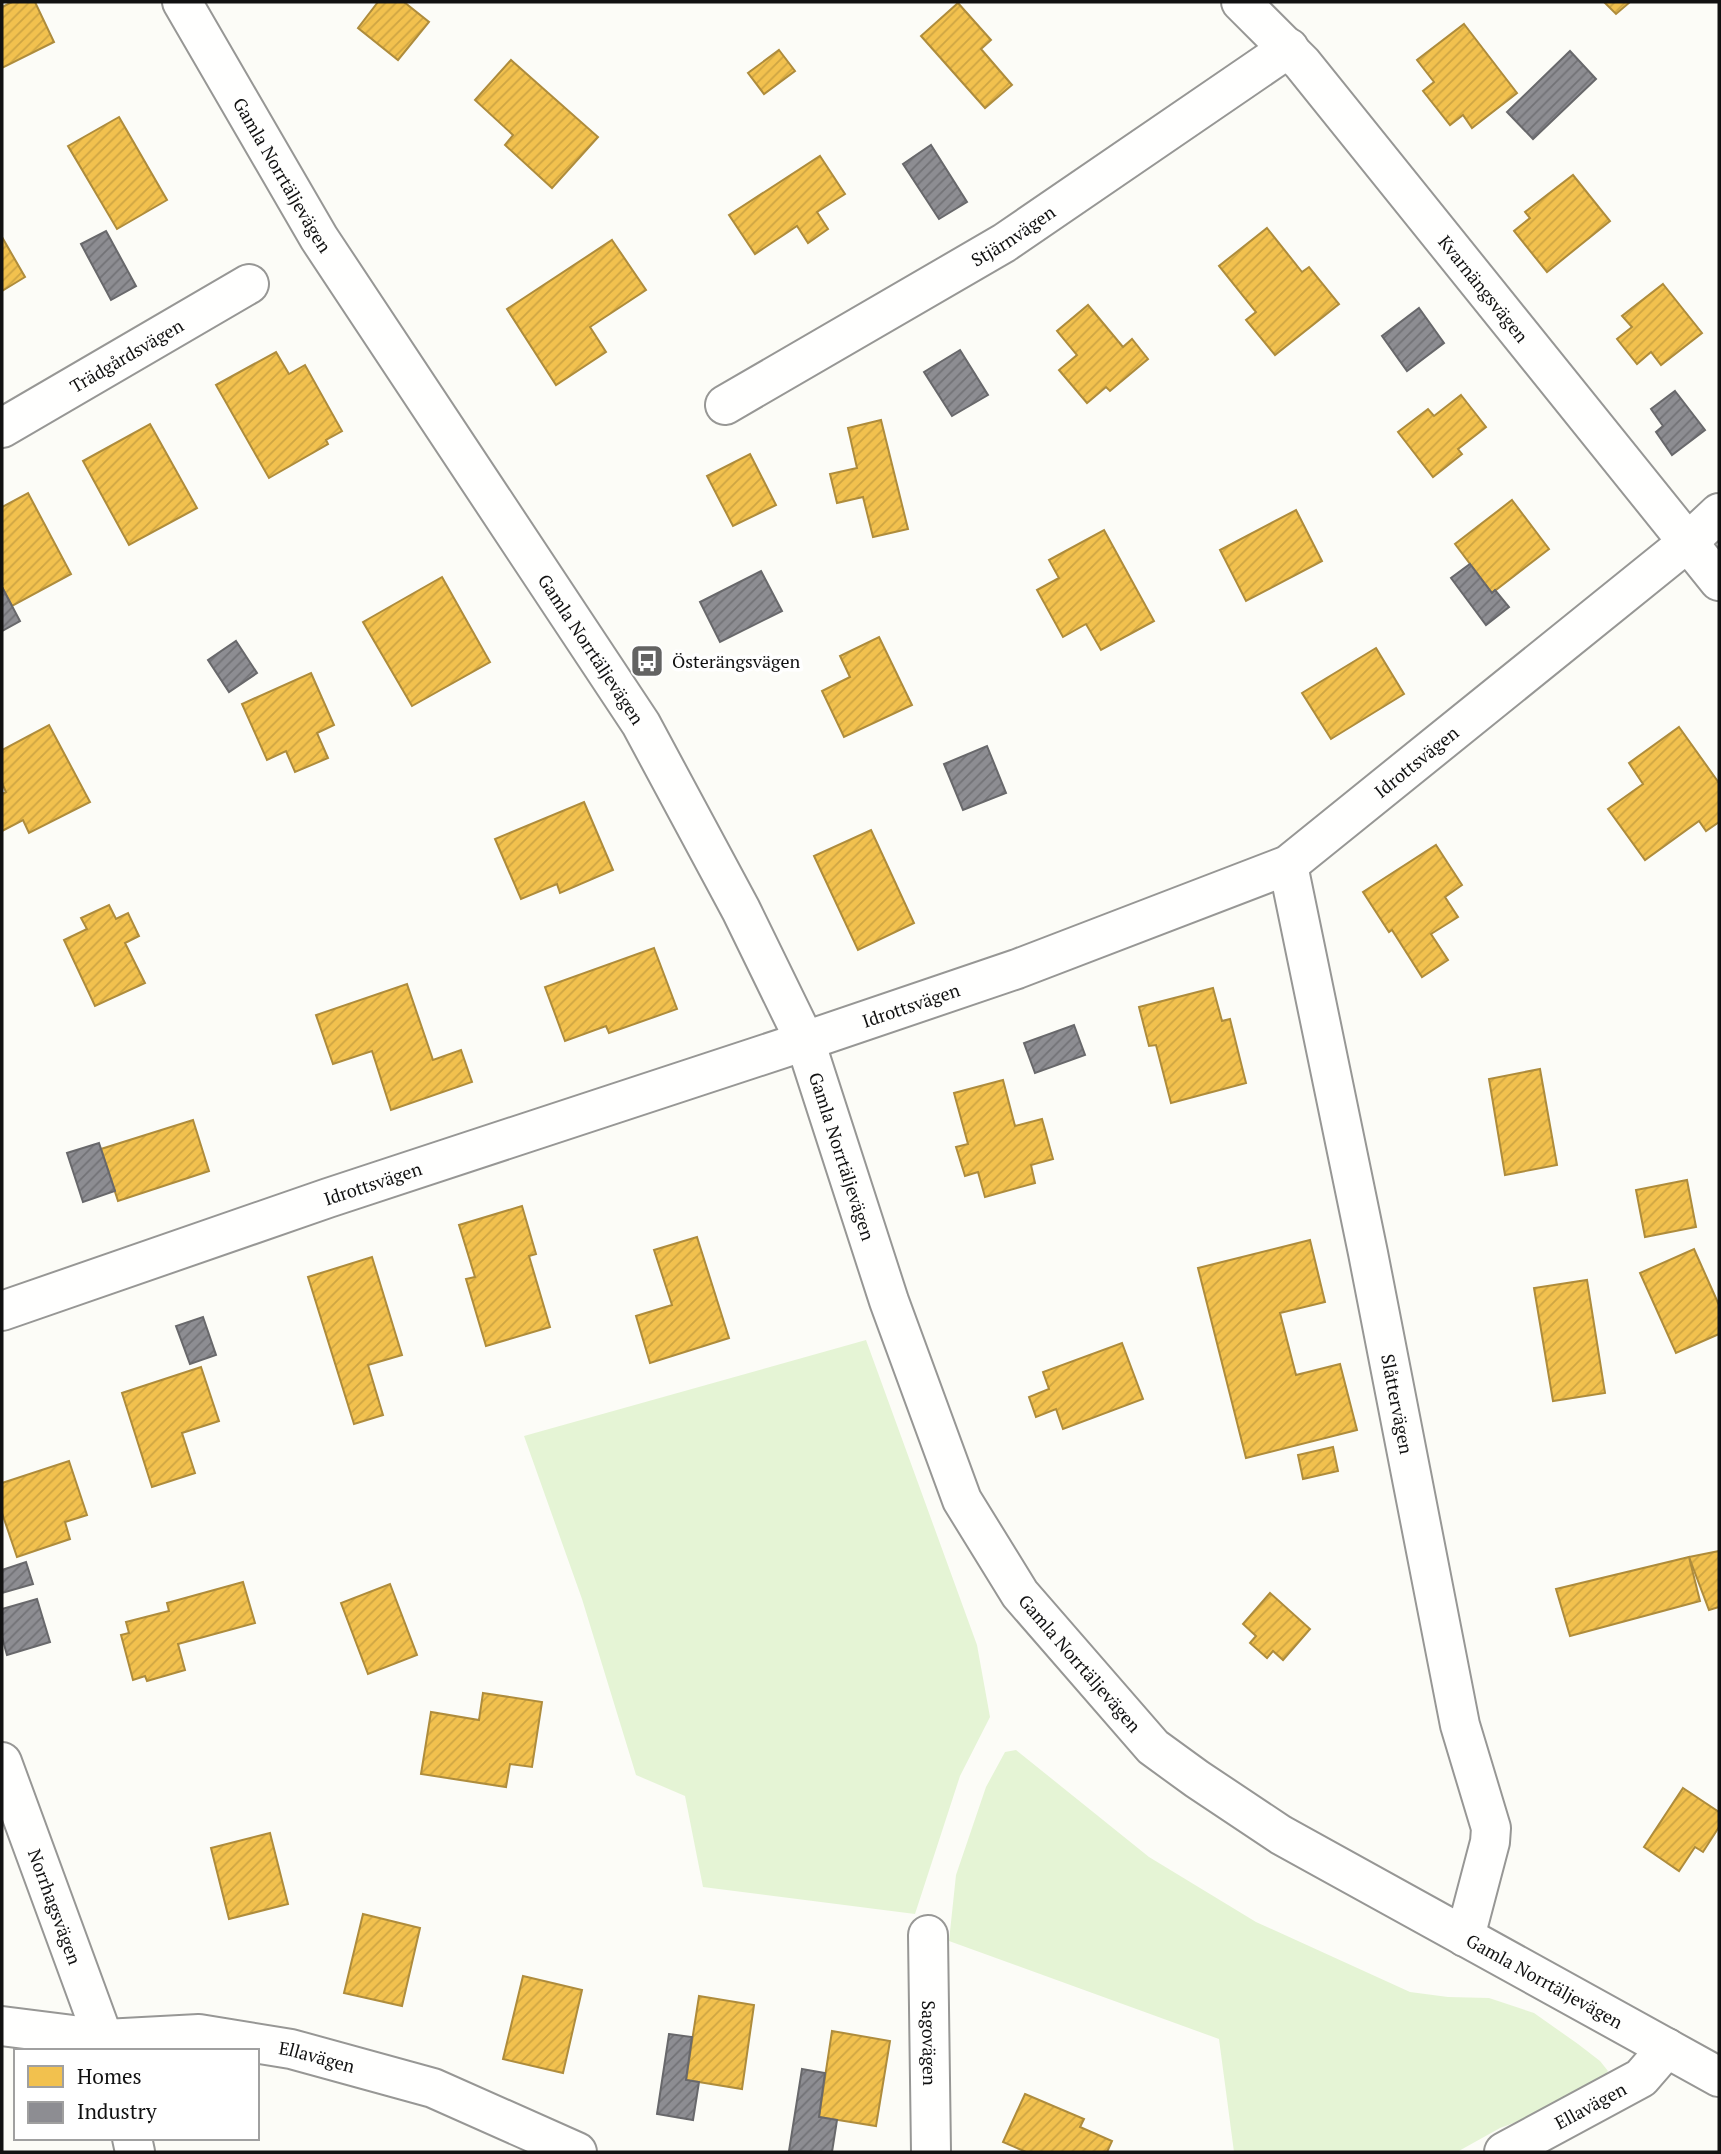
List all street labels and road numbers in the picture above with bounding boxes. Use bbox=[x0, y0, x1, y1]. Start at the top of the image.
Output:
street label: Gamla Norrtäljevägen bbox=[228, 93, 337, 257]
street label: Stjärnvägen bbox=[966, 199, 1060, 272]
street label: Kvarnängsvägen bbox=[1433, 230, 1534, 347]
street label: Trädgårdsvägen bbox=[65, 313, 188, 398]
street label: Gamla Norrtäljevägen bbox=[533, 569, 650, 729]
street label: Idrottsvägen bbox=[1369, 720, 1463, 803]
street label: Idrottsvägen bbox=[859, 977, 963, 1033]
street label: Gamla Norrtäljevägen bbox=[804, 1069, 881, 1244]
street label: Idrottsvägen bbox=[320, 1156, 425, 1211]
street label: Slåttervägen bbox=[1376, 1352, 1419, 1456]
street label: Gamla Norrtäljevägen bbox=[1013, 1589, 1147, 1737]
street label: Norrhagsvägen bbox=[23, 1845, 87, 1968]
street label: Gamla Norrtäljevägen bbox=[1462, 1928, 1628, 2034]
street label: Sagovägen bbox=[917, 2000, 942, 2086]
street label: Ellavägen bbox=[277, 2035, 358, 2078]
street label: Ellavägen bbox=[1550, 2076, 1630, 2134]

